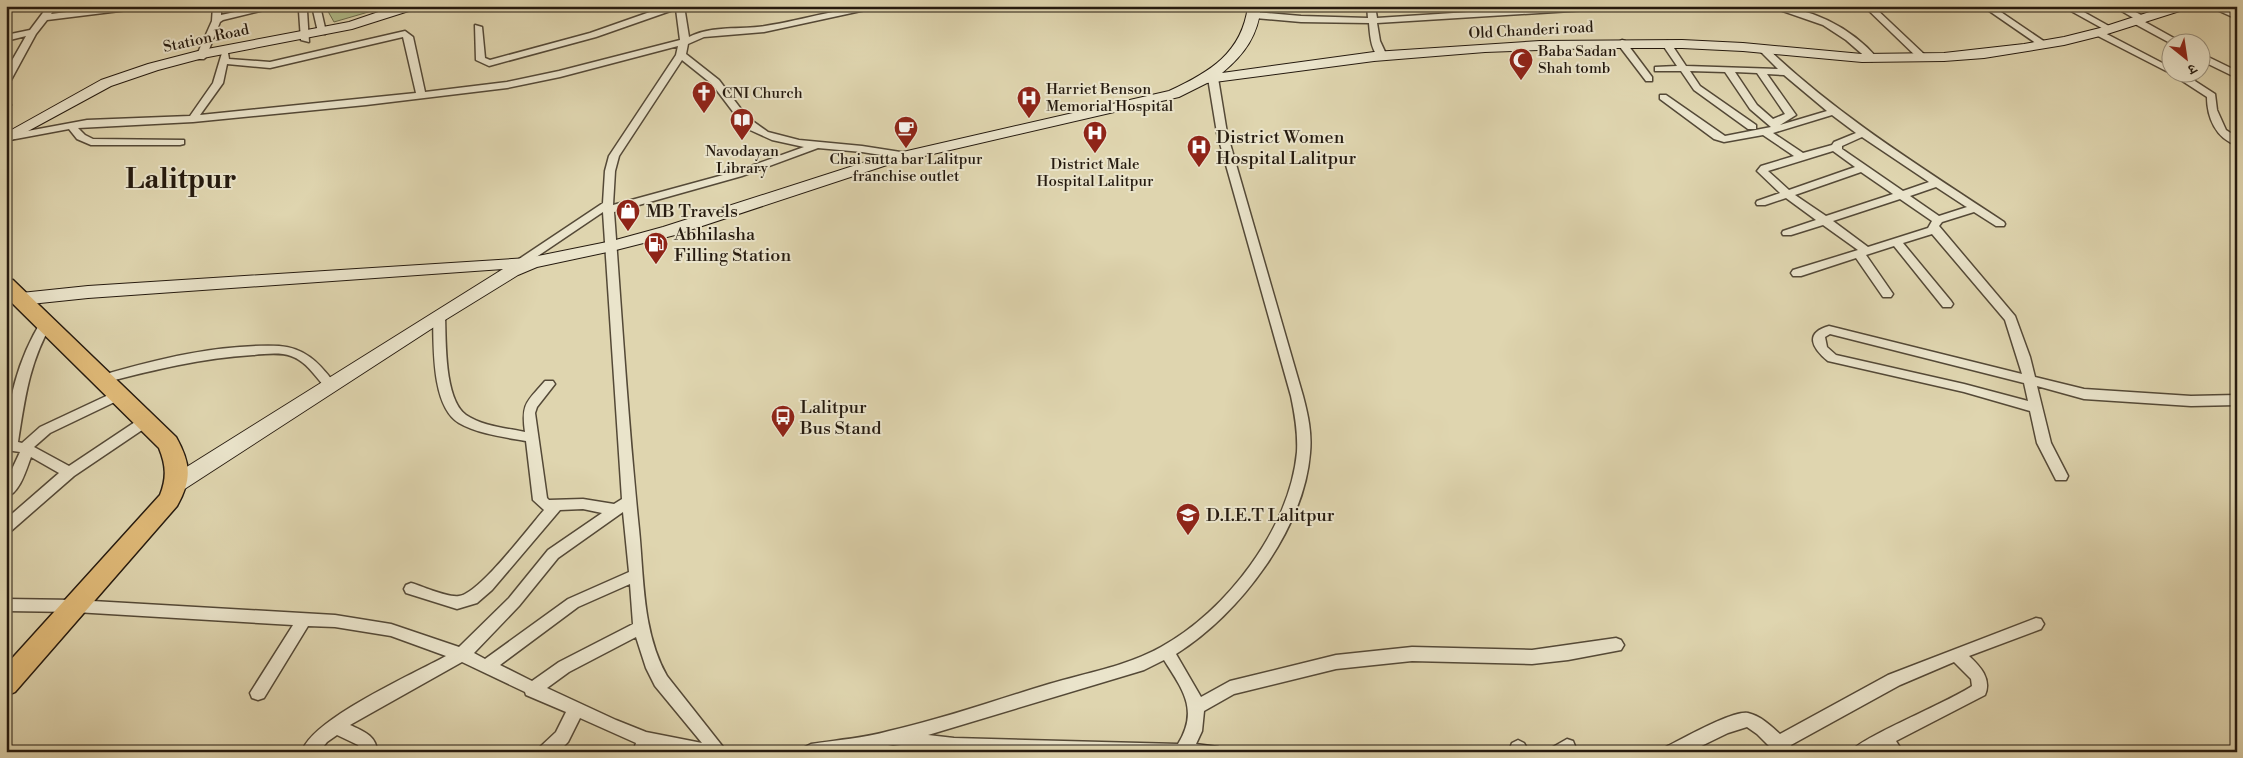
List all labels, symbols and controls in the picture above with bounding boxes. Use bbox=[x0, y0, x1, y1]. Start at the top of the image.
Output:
street label: Old Chanderi road bbox=[1468, 18, 1595, 43]
street label: Station Road bbox=[161, 20, 251, 57]
north arrow bbox=[2160, 32, 2210, 82]
place label: Baba Sadan Shah tomb bbox=[1537, 42, 1617, 78]
mosque icon: Baba Sadan Shah tomb bbox=[1508, 47, 1534, 81]
text: उ bbox=[2184, 58, 2200, 78]
church icon: CNI Church bbox=[691, 80, 717, 114]
place label: Harriet Benson Memorial Hospital bbox=[1046, 80, 1174, 116]
place label: CNI Church bbox=[722, 84, 803, 103]
hospital icon: Harriet Benson Memorial Hospital bbox=[1016, 85, 1042, 119]
library icon: Navodayan Library bbox=[729, 107, 755, 141]
cafe icon: Chai sutta bar Lalitpur franchise outlet bbox=[893, 115, 919, 149]
hospital icon: District Male Hospital Lalitpur bbox=[1082, 120, 1108, 154]
place label: District Women Hospital Lalitpur bbox=[1216, 126, 1356, 170]
hospital icon: District Women Hospital Lalitpur bbox=[1186, 134, 1212, 168]
place label: Navodayan Library bbox=[705, 142, 779, 178]
place label: Chai sutta bar Lalitpur franchise outlet bbox=[830, 150, 983, 186]
place label: District Male Hospital Lalitpur bbox=[1037, 155, 1154, 191]
district label: Lalitpur bbox=[125, 162, 237, 197]
shop icon: MB Travels bbox=[615, 198, 641, 232]
place label: MB Travels bbox=[646, 200, 738, 223]
place label: Abhilasha Filling Station bbox=[673, 223, 791, 267]
fuel station icon: Abhilasha Filling Station bbox=[643, 231, 669, 265]
place label: Lalitpur Bus Stand bbox=[799, 396, 882, 440]
bus stop icon: Lalitpur Bus Stand bbox=[770, 404, 796, 438]
school or university icon: D.I.E.T Lalitpur bbox=[1175, 502, 1201, 536]
place label: D.I.E.T Lalitpur bbox=[1206, 504, 1335, 527]

